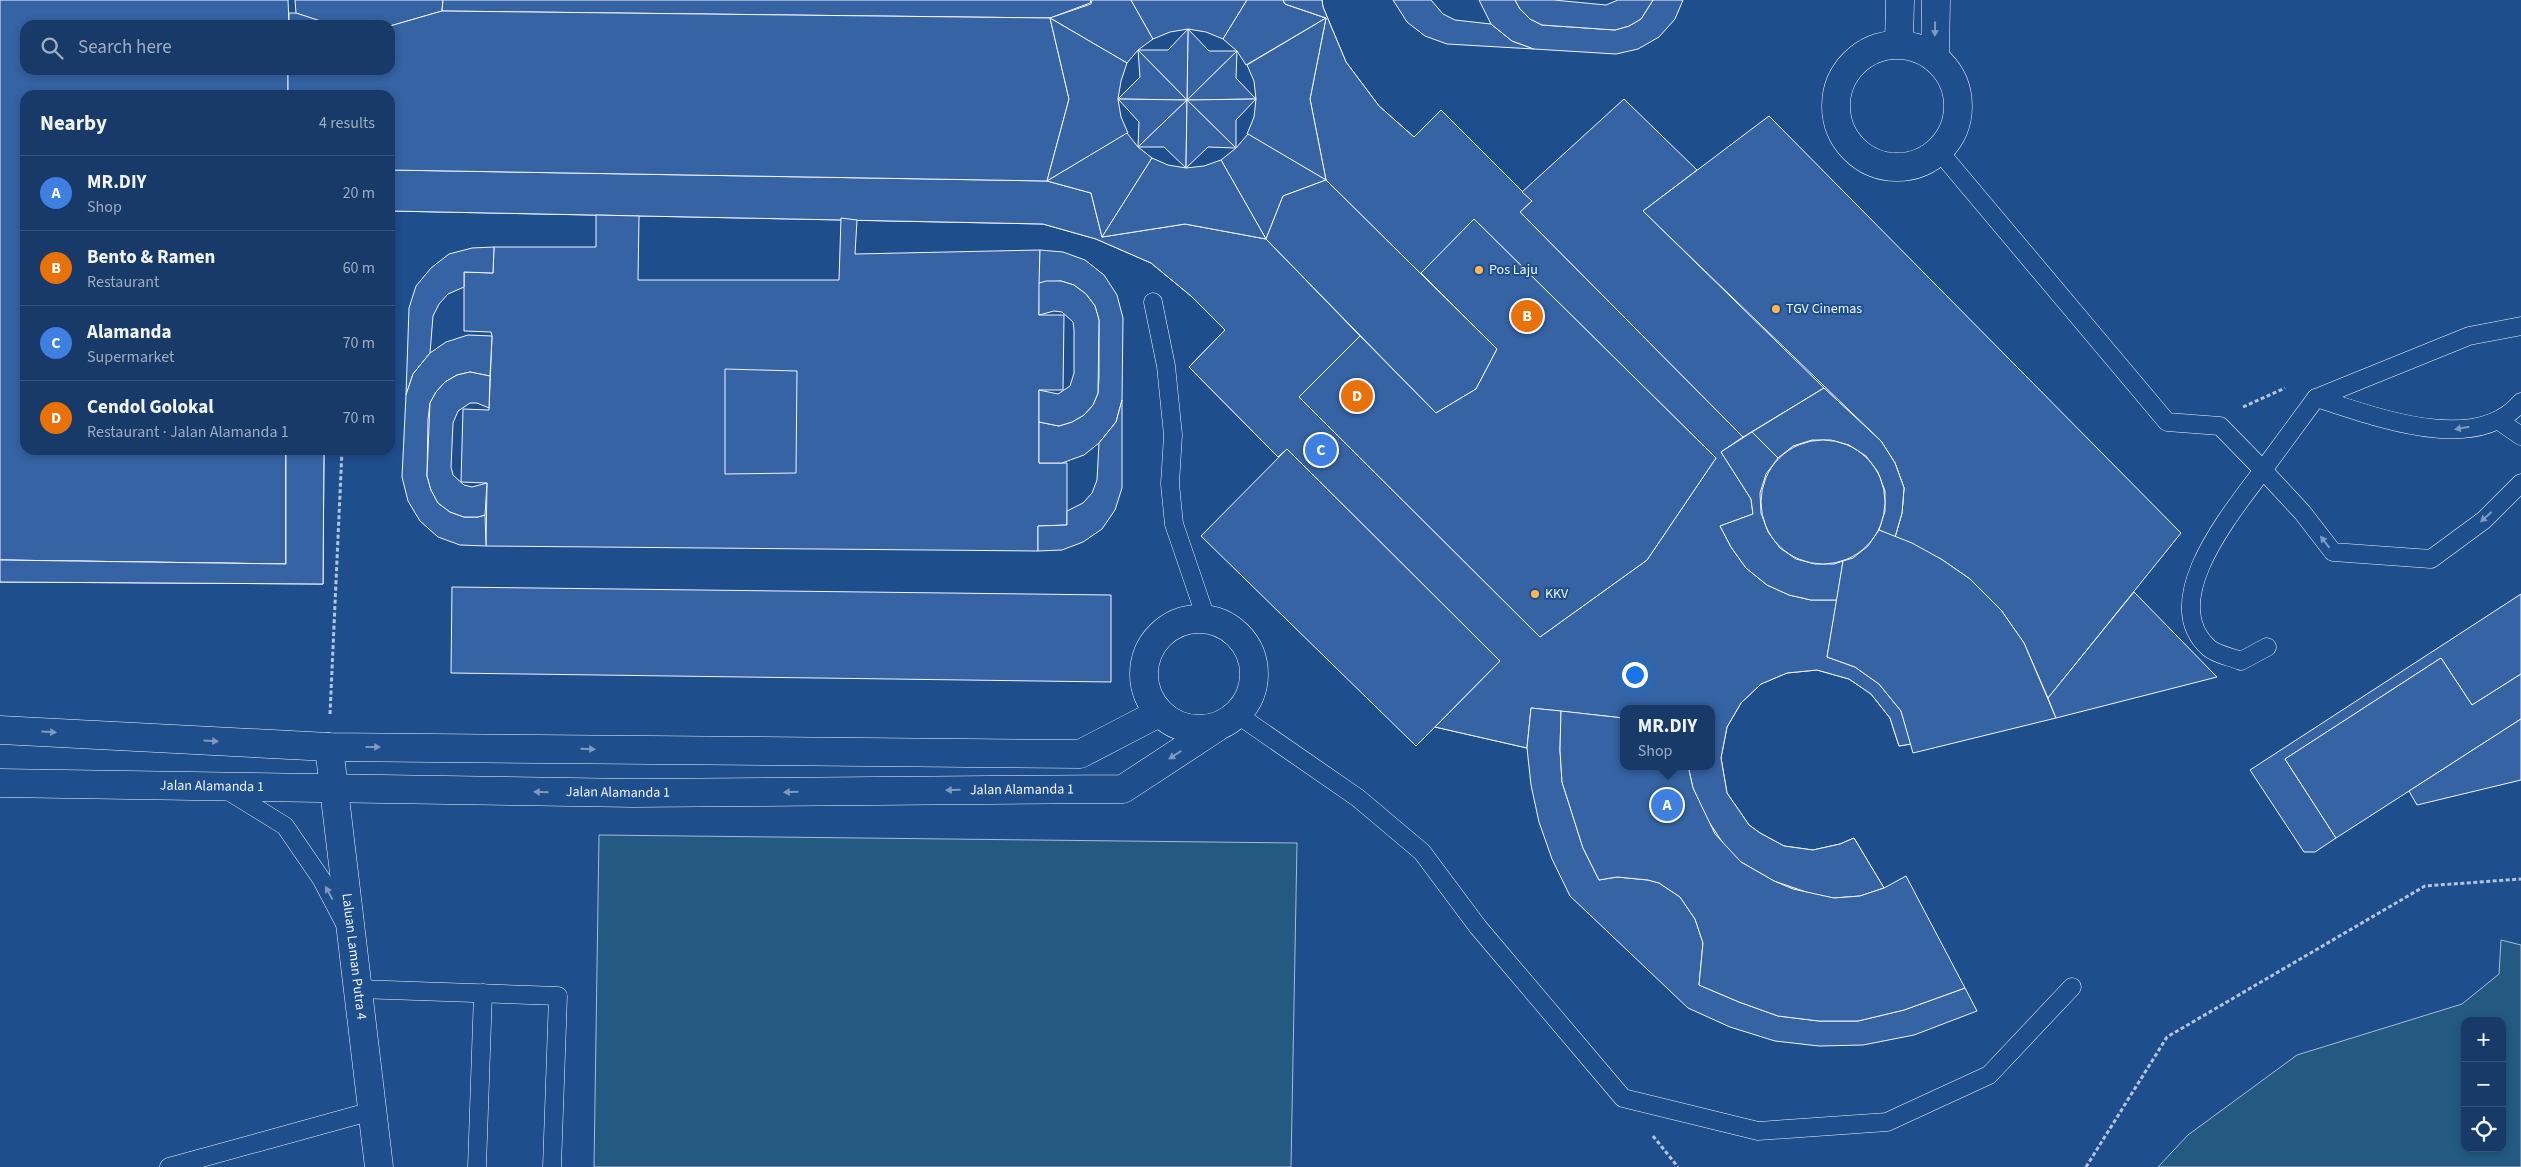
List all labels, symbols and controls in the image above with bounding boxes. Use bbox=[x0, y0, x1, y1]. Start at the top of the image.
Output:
search box bbox=[20, 20, 395, 75]
one-way arrow bbox=[1931, 21, 1939, 37]
icon: search bbox=[38, 34, 66, 62]
text: Search here bbox=[78, 34, 172, 61]
text: Nearby bbox=[40, 108, 107, 138]
text: 4 results bbox=[319, 112, 375, 134]
text: MR.DIY bbox=[87, 169, 147, 196]
text: A bbox=[51, 182, 61, 204]
text: 20 m bbox=[343, 182, 375, 204]
text: Shop bbox=[87, 196, 122, 218]
text: Bento & Ramen bbox=[87, 244, 215, 271]
text: B bbox=[51, 257, 61, 279]
text: 60 m bbox=[343, 257, 375, 279]
place label: Pos Laju bbox=[1489, 260, 1538, 280]
marker: Pos Laju bbox=[1473, 264, 1485, 276]
text: Restaurant bbox=[87, 271, 160, 293]
pin: B bbox=[1511, 297, 1543, 335]
place label: TGV Cinemas bbox=[1786, 299, 1862, 319]
marker: TGV Cinemas bbox=[1770, 303, 1782, 315]
text: Alamanda bbox=[87, 319, 171, 346]
text: C bbox=[51, 332, 61, 354]
text: 70 m bbox=[343, 332, 375, 354]
text: Supermarket bbox=[87, 346, 174, 368]
pin: D bbox=[1341, 377, 1373, 415]
text: Cendol Golokal bbox=[87, 394, 214, 421]
text: D bbox=[51, 407, 61, 429]
text: 70 m bbox=[343, 407, 375, 429]
text: Restaurant · Jalan Alamanda 1 bbox=[87, 421, 289, 443]
one-way arrow bbox=[2454, 425, 2470, 433]
pin: C bbox=[1305, 431, 1337, 469]
one-way arrow bbox=[2481, 511, 2493, 523]
one-way arrow bbox=[2320, 536, 2331, 549]
place label: KKV bbox=[1545, 584, 1569, 604]
marker: KKV bbox=[1529, 588, 1541, 600]
your location bbox=[1622, 662, 1648, 688]
popup bbox=[1620, 705, 1715, 770]
text: MR.DIY bbox=[1638, 713, 1697, 740]
one-way arrow bbox=[41, 729, 57, 737]
one-way arrow bbox=[203, 737, 219, 745]
text: Shop bbox=[1638, 740, 1673, 762]
one-way arrow bbox=[366, 743, 382, 751]
one-way arrow bbox=[581, 745, 597, 753]
one-way arrow bbox=[1169, 750, 1182, 759]
street label: Jalan Alamanda 1 bbox=[160, 776, 264, 797]
street label: Jalan Alamanda 1 bbox=[970, 779, 1074, 800]
street label: Jalan Alamanda 1 bbox=[566, 782, 670, 803]
one-way arrow bbox=[945, 786, 961, 794]
pin: A bbox=[1651, 786, 1683, 824]
one-way arrow bbox=[532, 788, 548, 796]
one-way arrow bbox=[782, 788, 798, 796]
one-way arrow bbox=[325, 886, 333, 900]
street label: Laluan Laman Putra 4 bbox=[336, 892, 371, 1021]
map controls bbox=[2461, 1017, 2506, 1152]
button: + bbox=[2461, 1017, 2506, 1062]
button: − bbox=[2461, 1062, 2506, 1107]
button: locate bbox=[2461, 1107, 2506, 1152]

